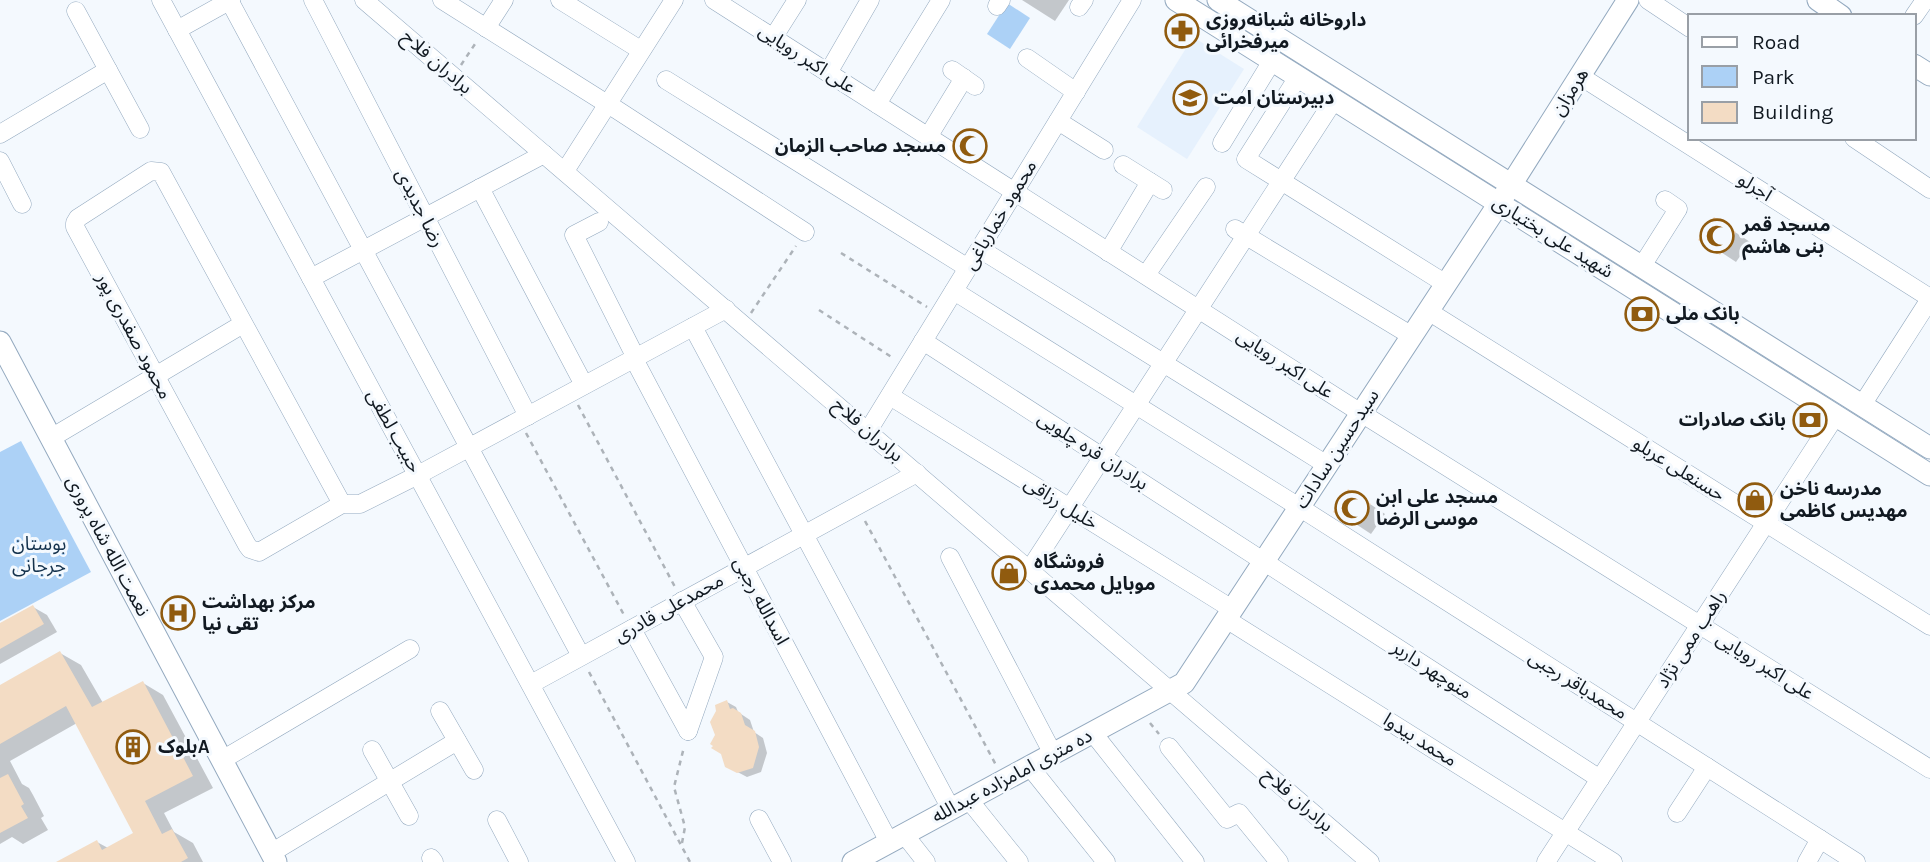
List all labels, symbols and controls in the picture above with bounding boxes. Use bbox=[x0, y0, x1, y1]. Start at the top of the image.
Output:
place label: داروخانه شبانه‌روزی میرفخرائی bbox=[1206, 9, 1366, 53]
pharmacy icon: داروخانه شبانه‌روزی میرفخرائی bbox=[1163, 12, 1201, 50]
legend bbox=[1688, 14, 1916, 140]
street label: علی اکبر رویایی bbox=[754, 20, 860, 98]
street label: برادران فلاح bbox=[396, 25, 477, 100]
text: Road bbox=[1752, 30, 1800, 54]
street label: هرمزان bbox=[1547, 64, 1593, 120]
text: Park bbox=[1752, 65, 1795, 89]
school or university icon: دبیرستان امت bbox=[1171, 79, 1209, 117]
place label: دبیرستان امت bbox=[1214, 87, 1334, 109]
text: Building bbox=[1752, 100, 1833, 124]
mosque icon: مسجد صاحب الزمان bbox=[951, 127, 989, 165]
place label: مسجد صاحب الزمان bbox=[775, 135, 946, 157]
street label: محمود خمارباغی bbox=[959, 156, 1041, 274]
street label: رضا جدیدی bbox=[391, 165, 449, 251]
street label: آجرلو bbox=[1734, 168, 1778, 207]
street label: شهید علی بختیاری bbox=[1489, 191, 1617, 283]
place label: مسجد قمر بنی هاشم bbox=[1741, 214, 1831, 261]
mosque icon: مسجد قمر بنی هاشم bbox=[1698, 217, 1736, 255]
street label: محمود صفدری پور bbox=[90, 268, 177, 403]
bank icon: بانک ملی bbox=[1623, 295, 1661, 333]
place label: بانک ملی bbox=[1666, 303, 1740, 325]
street label: علی اکبر رویایی bbox=[1232, 325, 1338, 403]
street label: حبیب لطفی bbox=[362, 385, 426, 477]
street label: سیدحسین سادات bbox=[1290, 385, 1384, 513]
street label: برادران فلاح bbox=[827, 393, 908, 468]
bank icon: بانک صادرات bbox=[1791, 401, 1829, 439]
street label: برادران قره چلویی bbox=[1033, 407, 1152, 496]
place label: بانک صادرات bbox=[1679, 409, 1786, 431]
street label: حسنعلی عربلو bbox=[1629, 432, 1729, 506]
street label: نعمت الله شاه پروری bbox=[61, 472, 154, 621]
street label: خلیل رزاقی bbox=[1020, 472, 1102, 534]
place label: مدرسه ناخن مهدیس کاظمی bbox=[1780, 478, 1907, 522]
shop icon: مدرسه ناخن مهدیس کاظمی bbox=[1736, 481, 1774, 519]
place label: مسجد علی ابن موسی الرضا bbox=[1376, 486, 1498, 530]
mosque icon: مسجد علی ابن موسی الرضا bbox=[1333, 489, 1371, 527]
park label: بوستان جرجانی bbox=[12, 533, 66, 577]
place label: فروشگاه موبایل محمدی bbox=[1034, 551, 1156, 595]
street label: اسدالله رجبی bbox=[729, 553, 793, 649]
shop icon: فروشگاه موبایل محمدی bbox=[990, 554, 1028, 592]
street label: محمدعلی قادری bbox=[611, 569, 727, 647]
street label: راهب ممی نژاد bbox=[1651, 586, 1731, 692]
place label: مرکز بهداشت تقی نیا bbox=[202, 591, 316, 635]
hospital icon: مرکز بهداشت تقی نیا bbox=[159, 594, 197, 632]
street label: علی اکبر رویایی bbox=[1712, 627, 1818, 705]
street label: منوچهر داربر bbox=[1386, 635, 1476, 705]
street label: محمدباقر رجبی bbox=[1525, 646, 1631, 724]
street label: محمد بیدوا bbox=[1379, 709, 1461, 771]
street label: ده متری امامزاده عبدالله bbox=[928, 724, 1096, 828]
building icon: بلوکA bbox=[114, 728, 152, 766]
place label: بلوکA bbox=[158, 736, 210, 758]
street label: برادران فلاح bbox=[1257, 763, 1338, 838]

